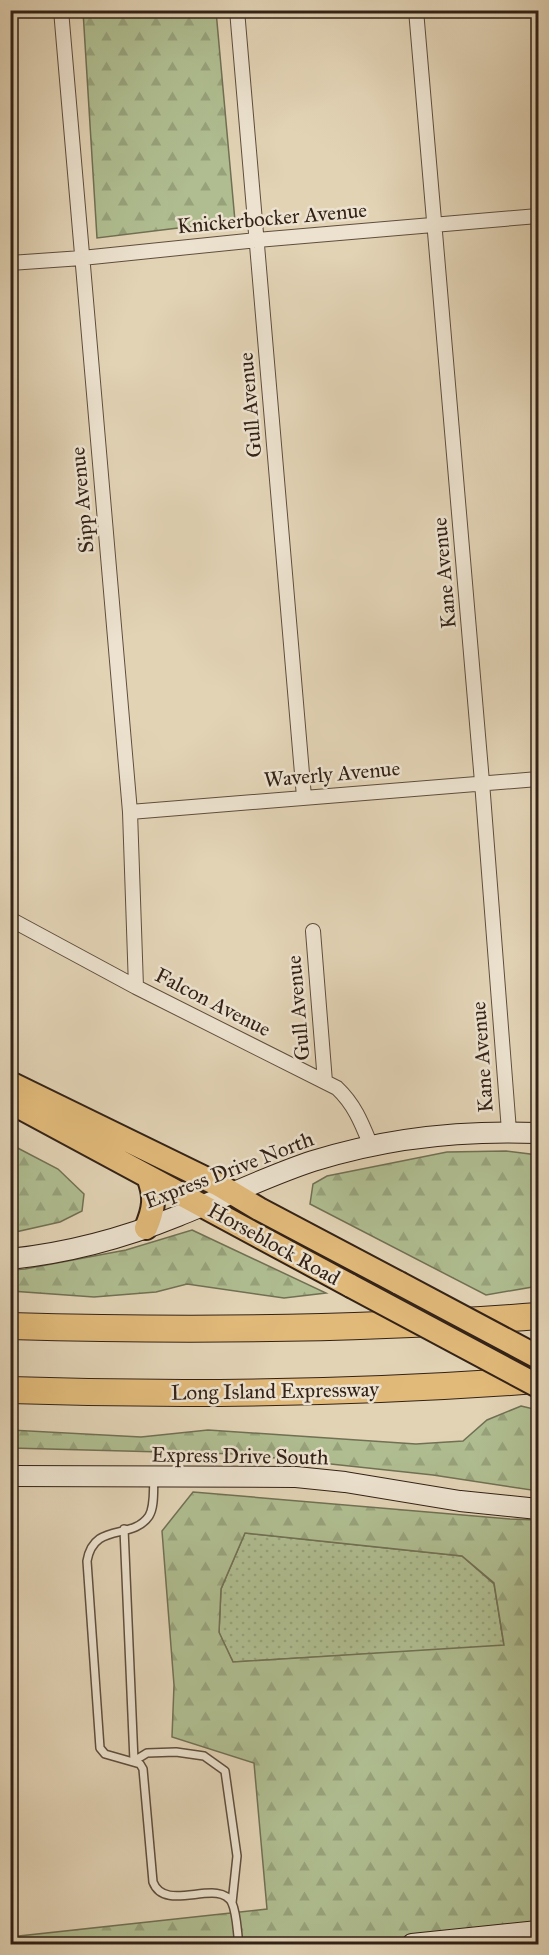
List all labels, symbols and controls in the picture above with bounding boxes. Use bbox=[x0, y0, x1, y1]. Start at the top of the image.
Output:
street label: Knickerbocker Avenue bbox=[176, 197, 368, 239]
street label: Gull Avenue bbox=[232, 351, 268, 459]
street label: Sipp Avenue bbox=[64, 446, 100, 554]
street label: Kane Avenue bbox=[426, 516, 462, 630]
street label: Waverly Avenue bbox=[263, 755, 401, 793]
street label: Gull Avenue bbox=[280, 954, 316, 1062]
street label: Falcon Avenue bbox=[151, 962, 275, 1042]
street label: Kane Avenue bbox=[465, 1000, 499, 1113]
street label: Express Drive North bbox=[141, 1126, 318, 1214]
street label: Horseblock Road bbox=[203, 1197, 345, 1291]
street label: Long Island Expressway bbox=[171, 1376, 380, 1406]
street label: Express Drive South bbox=[151, 1441, 329, 1471]

